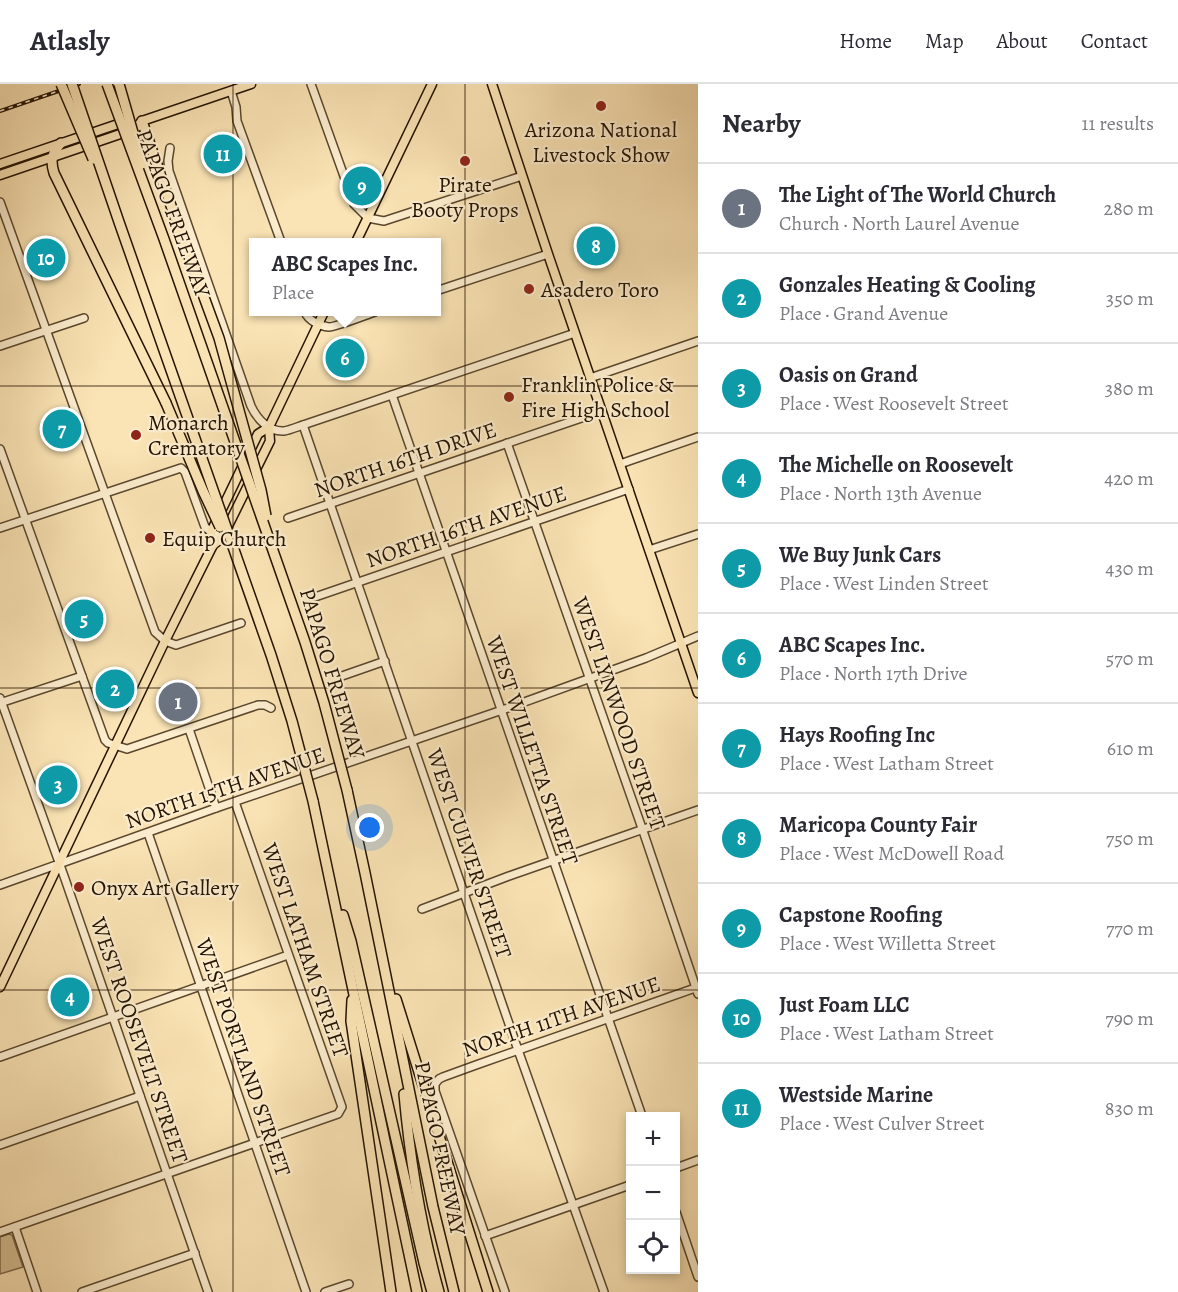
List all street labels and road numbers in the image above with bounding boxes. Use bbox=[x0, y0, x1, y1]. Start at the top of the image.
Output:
street label: PAPAGO FREEWAY bbox=[129, 125, 218, 303]
street label: NORTH 16TH DRIVE bbox=[310, 415, 501, 505]
street label: NORTH 16TH AVENUE bbox=[362, 479, 571, 575]
street label: PAPAGO FREEWAY bbox=[292, 584, 373, 763]
street label: WEST LYNWOOD STREET bbox=[565, 592, 673, 834]
street label: WEST WILLETTA STREET bbox=[478, 631, 585, 869]
street label: NORTH 15TH AVENUE bbox=[121, 740, 329, 836]
street label: WEST CULVER STREET bbox=[419, 744, 519, 962]
street label: WEST LATHAM STREET bbox=[254, 838, 356, 1062]
street label: WEST ROOSEVELT STREET bbox=[83, 912, 195, 1167]
street label: WEST PORTLAND STREET bbox=[188, 933, 298, 1180]
street label: NORTH 11TH AVENUE bbox=[458, 969, 664, 1065]
street label: PAPAGO FREEWAY bbox=[407, 1059, 473, 1239]

